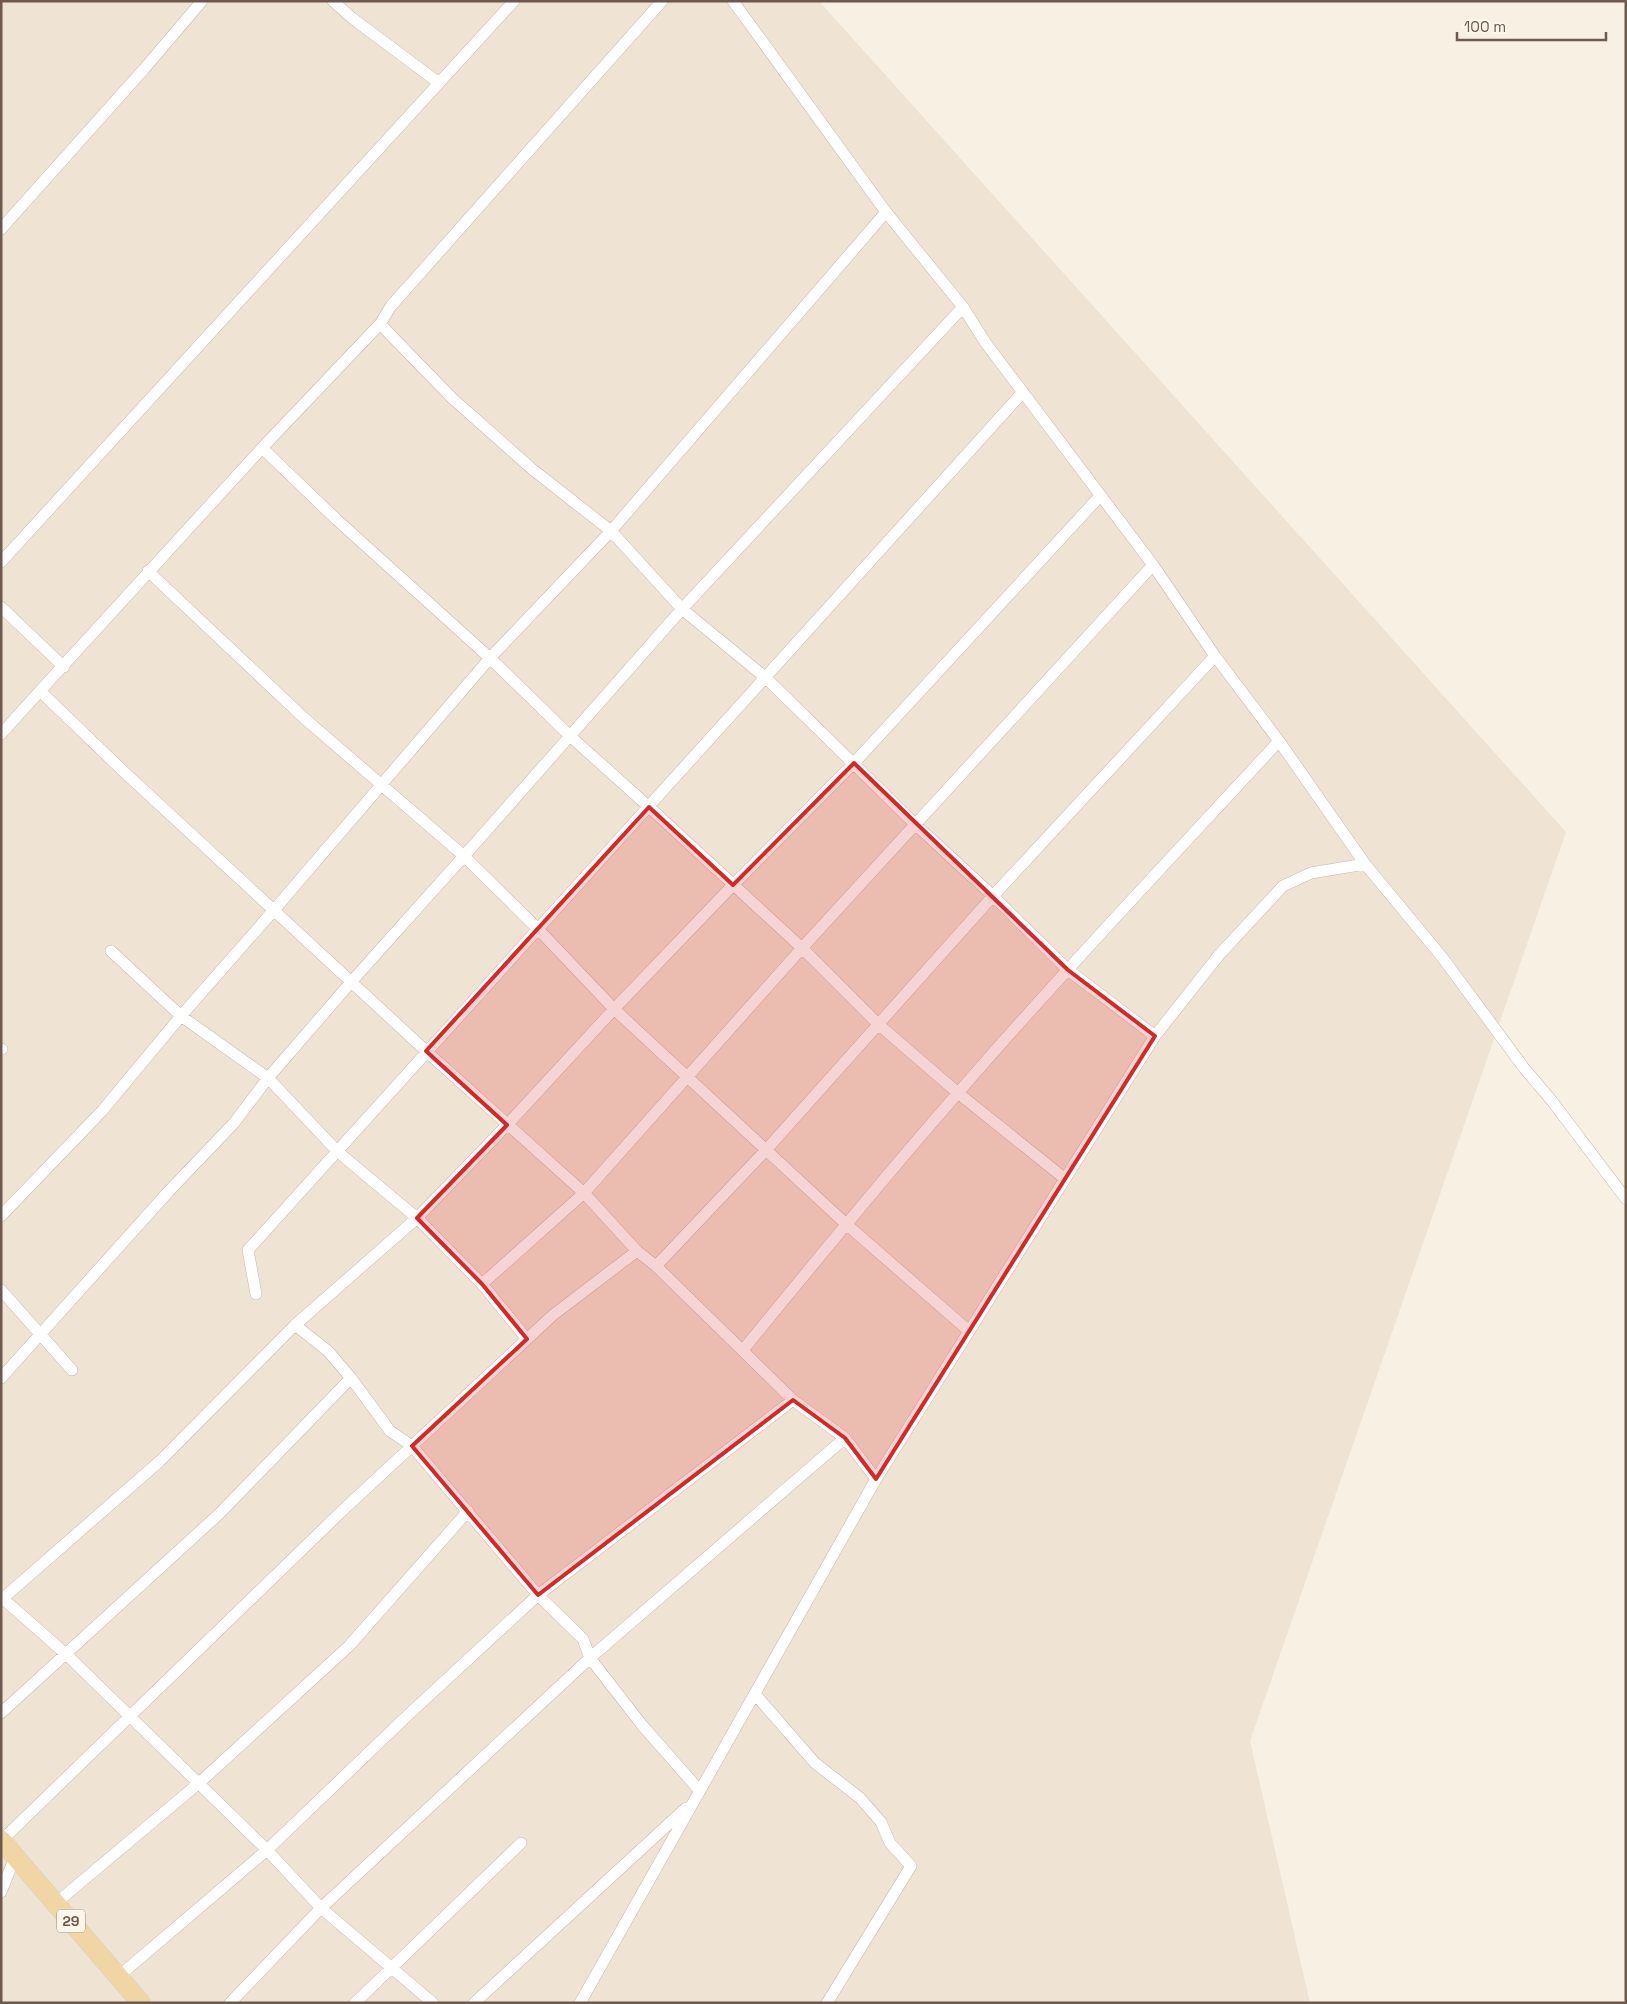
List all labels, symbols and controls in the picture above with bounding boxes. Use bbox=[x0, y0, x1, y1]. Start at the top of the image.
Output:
scale bar bbox=[1457, 10, 1606, 42]
text: 100 m bbox=[1464, 17, 1506, 36]
road number: 29 bbox=[57, 1910, 85, 1932]

